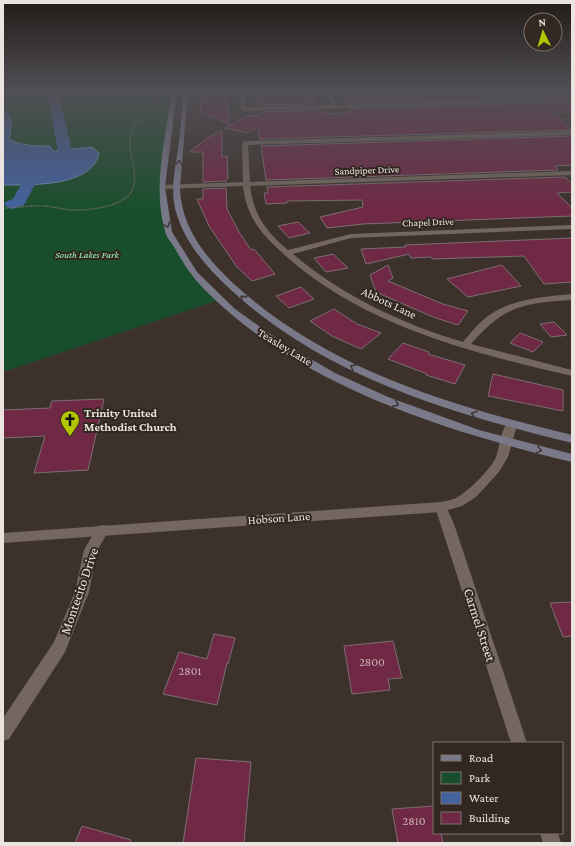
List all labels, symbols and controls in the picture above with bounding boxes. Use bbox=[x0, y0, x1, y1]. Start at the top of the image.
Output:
north arrow bbox=[523, 12, 563, 52]
text: N bbox=[538, 16, 547, 28]
one-way arrow bbox=[174, 160, 183, 166]
street label: Sandpiper Drive bbox=[335, 163, 400, 177]
street label: Chapel Drive bbox=[402, 216, 455, 228]
one-way arrow bbox=[163, 222, 171, 229]
park label: South Lakes Park bbox=[55, 249, 119, 260]
street label: Abbots Lane bbox=[359, 284, 419, 322]
one-way arrow bbox=[241, 295, 248, 302]
street label: Teasley Lane bbox=[255, 325, 315, 369]
one-way arrow bbox=[350, 364, 357, 372]
one-way arrow bbox=[391, 399, 399, 407]
place label: Trinity United Methodist Church bbox=[84, 406, 177, 434]
church icon: Trinity United Methodist Church bbox=[59, 409, 81, 437]
one-way arrow bbox=[471, 410, 478, 419]
one-way arrow bbox=[536, 446, 542, 454]
street label: Hobson Lane bbox=[247, 509, 311, 527]
street label: Montecito Drive bbox=[57, 545, 101, 637]
street label: Carmel Street bbox=[461, 586, 499, 664]
house number: 2800 bbox=[359, 655, 385, 669]
house number: 2801 bbox=[179, 664, 201, 678]
legend bbox=[433, 742, 563, 834]
text: Road bbox=[469, 751, 494, 765]
text: Park bbox=[469, 771, 491, 785]
text: Water bbox=[469, 791, 499, 805]
text: Building bbox=[469, 811, 510, 825]
house number: 2810 bbox=[403, 814, 426, 828]

